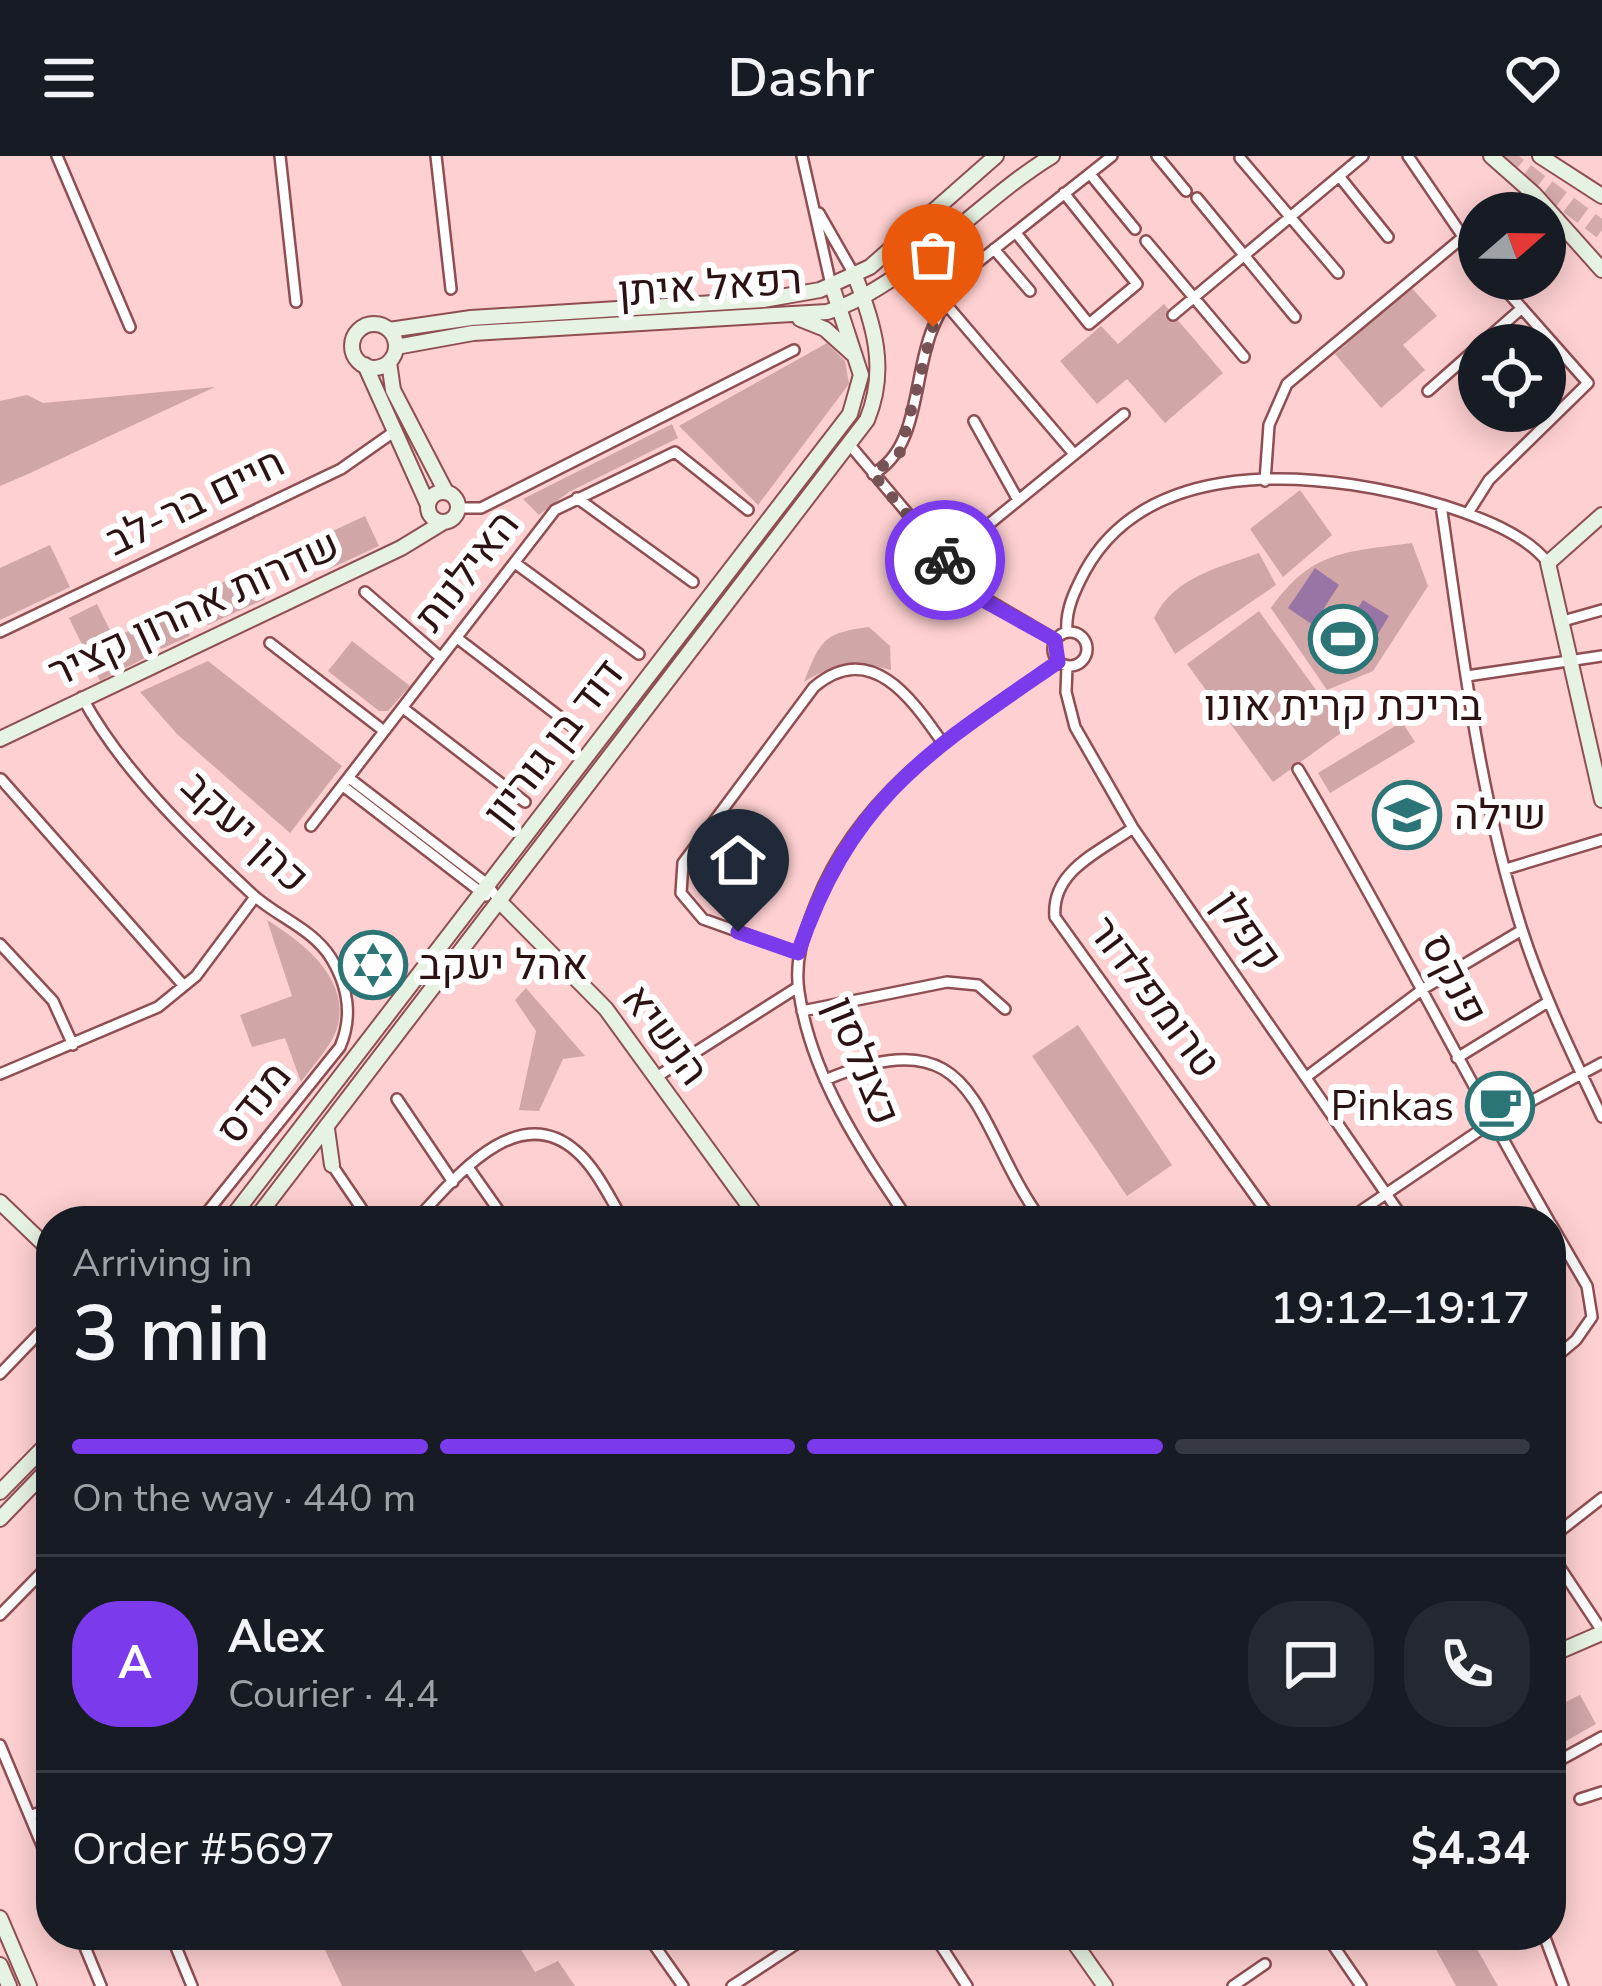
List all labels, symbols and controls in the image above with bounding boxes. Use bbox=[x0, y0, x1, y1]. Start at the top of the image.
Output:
text: Dashr bbox=[728, 41, 874, 115]
icon: menu bbox=[36, 45, 102, 111]
icon: heart bbox=[1500, 45, 1566, 111]
north arrow bbox=[1458, 192, 1566, 300]
map controls bbox=[1458, 192, 1566, 432]
pin bbox=[882, 204, 984, 327]
icon: bag bbox=[900, 222, 966, 288]
street label: רפאל איתן bbox=[616, 251, 804, 321]
button: locate bbox=[1458, 324, 1566, 432]
street label: חיים בר-לב bbox=[96, 434, 294, 570]
street label: האילנות bbox=[402, 498, 532, 644]
courier bbox=[885, 500, 1005, 620]
street label: שדרות אהרון קציר bbox=[39, 517, 349, 701]
icon: bike bbox=[912, 527, 978, 593]
sports icon: בריכת קרית אונו bbox=[1308, 604, 1378, 674]
street label: דוד בן גוריון bbox=[470, 647, 638, 839]
place label: בריכת קרית אונו bbox=[1204, 678, 1482, 735]
street label: כהן יעקב bbox=[169, 758, 321, 906]
school or university icon: שילה bbox=[1372, 780, 1442, 850]
place label: שילה bbox=[1454, 787, 1546, 844]
pin bbox=[687, 809, 789, 932]
icon: home bbox=[705, 827, 771, 893]
street label: קפלן bbox=[1199, 879, 1295, 983]
street label: טרומפלדור bbox=[1075, 905, 1233, 1089]
street label: פנקס bbox=[1407, 924, 1501, 1034]
synagogue icon: אהל יעקב bbox=[338, 930, 408, 1000]
place label: אהל יעקב bbox=[419, 937, 588, 994]
street label: הנשיא bbox=[608, 973, 722, 1097]
street label: כצנלסון bbox=[811, 988, 913, 1134]
street label: מנדס bbox=[203, 1050, 305, 1156]
cafe icon: Pinkas bbox=[1465, 1071, 1535, 1141]
place label: Pinkas bbox=[1331, 1078, 1454, 1135]
text: Arriving in bbox=[72, 1237, 253, 1290]
text: 19:12–19:17 bbox=[1270, 1278, 1530, 1339]
text: 3 min bbox=[72, 1281, 271, 1388]
text: On the way · 440 m bbox=[72, 1472, 416, 1525]
button: chat bbox=[1248, 1601, 1374, 1727]
button: phone bbox=[1404, 1601, 1530, 1727]
text: Alex bbox=[228, 1607, 324, 1668]
text: A bbox=[118, 1633, 152, 1694]
text: Courier · 4.4 bbox=[228, 1668, 439, 1721]
text: Order #5697 bbox=[72, 1819, 335, 1880]
text: $4.34 bbox=[1411, 1819, 1530, 1880]

